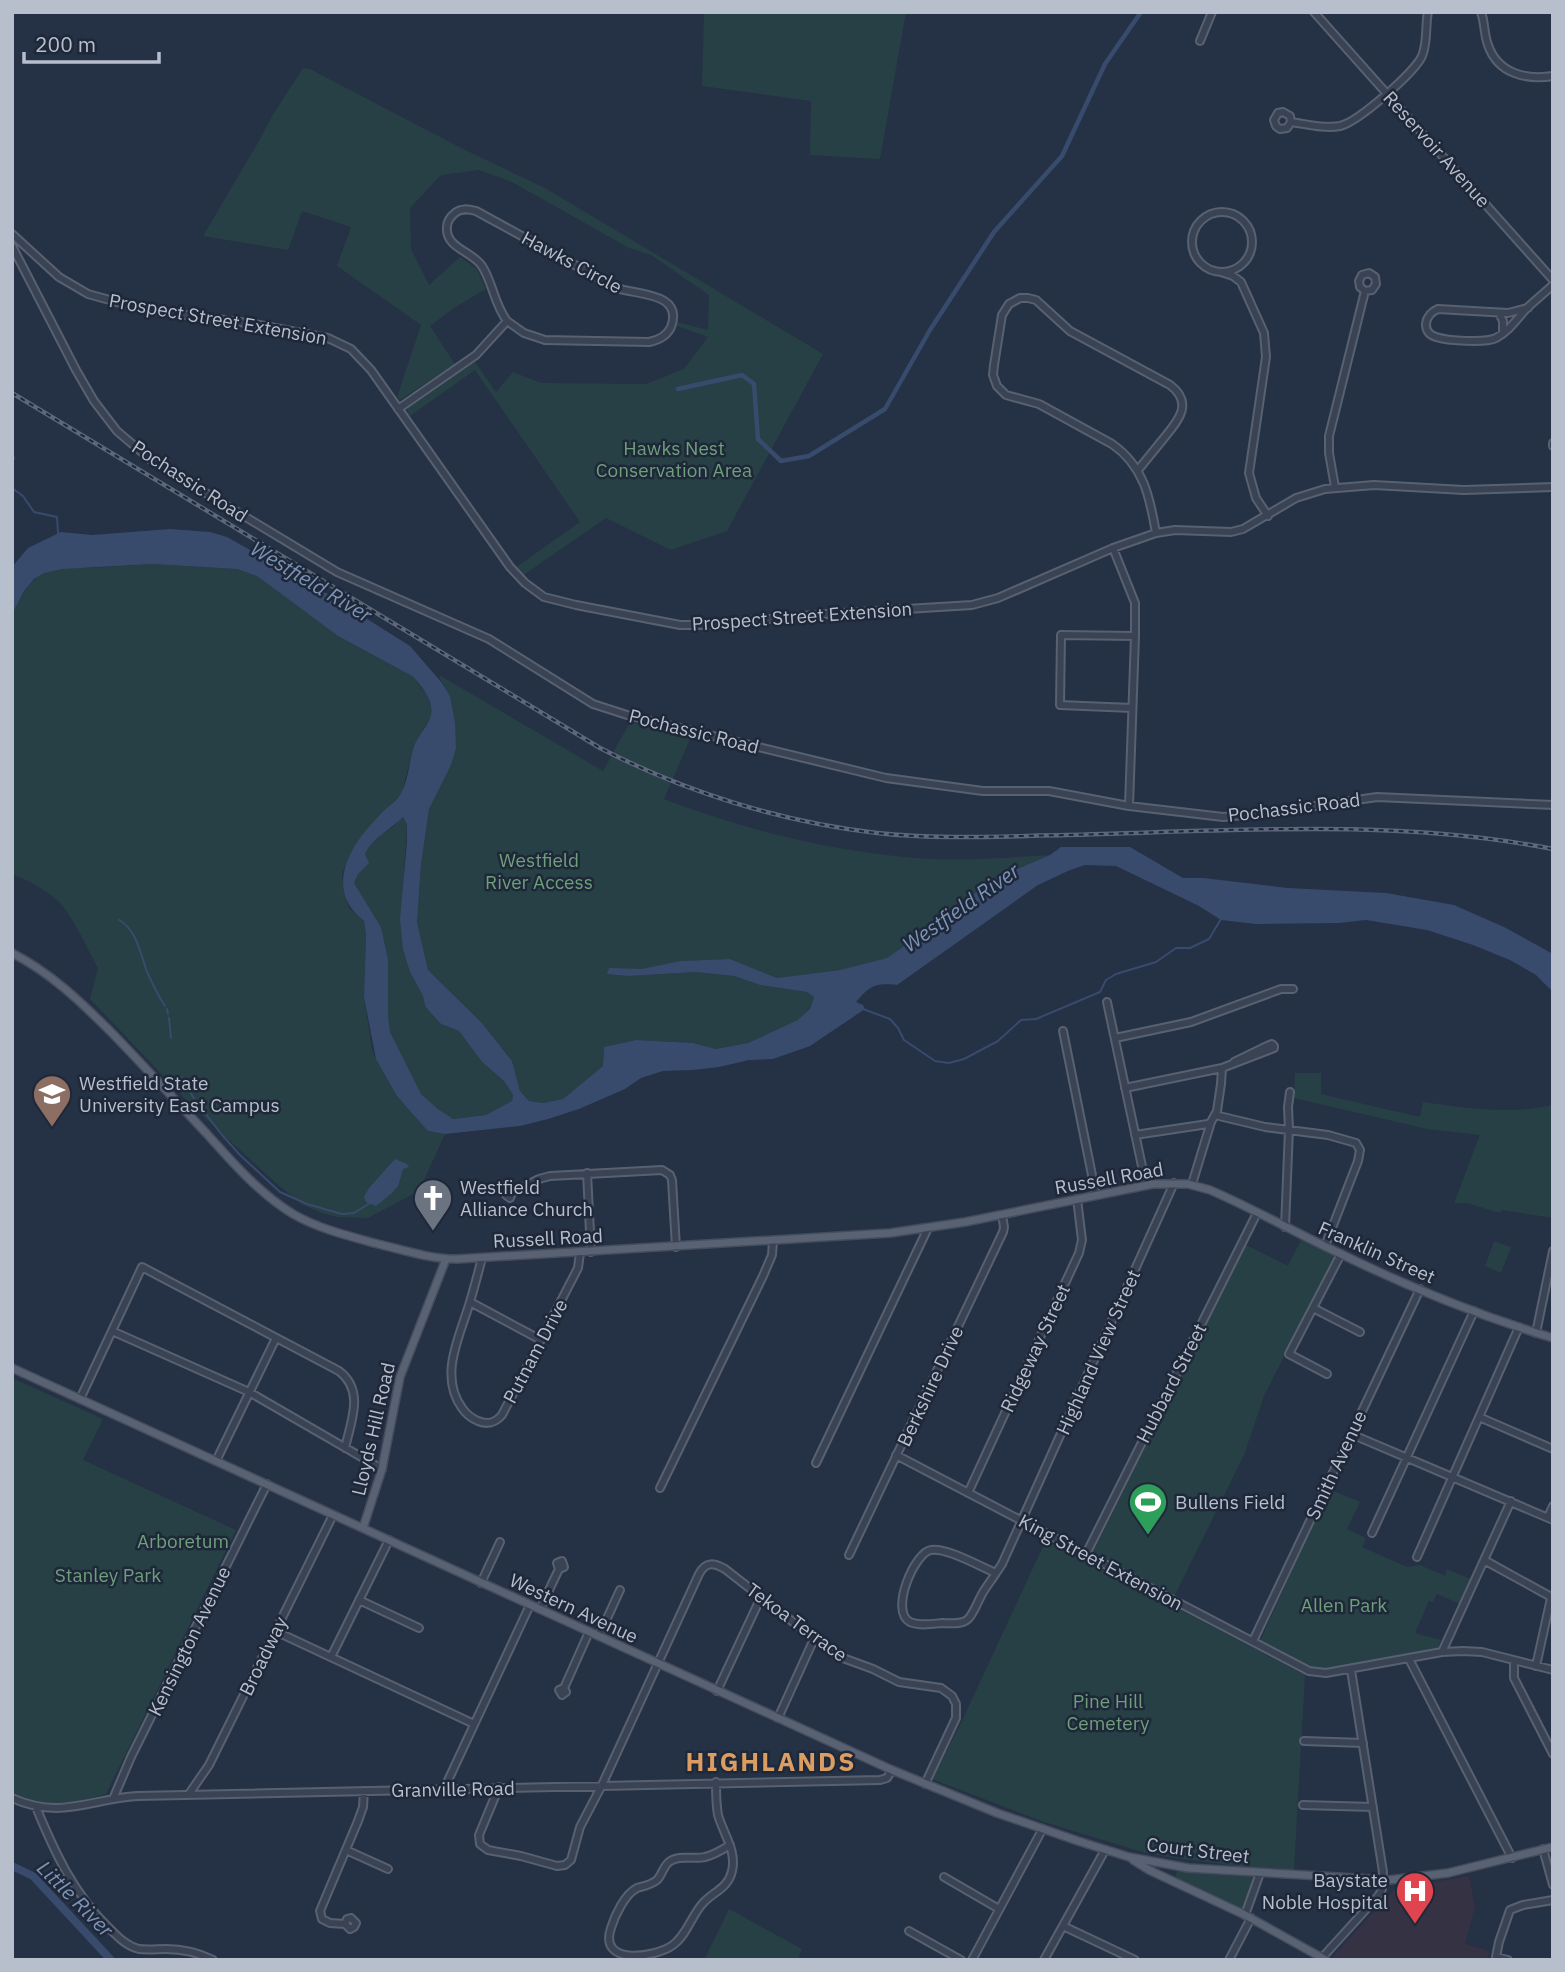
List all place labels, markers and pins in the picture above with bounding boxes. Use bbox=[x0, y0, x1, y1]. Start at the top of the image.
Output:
place label: Westfield State University East Campus bbox=[79, 1071, 280, 1117]
school or university icon: Westfield State University East Campus bbox=[31, 1073, 73, 1128]
place label: Westfield Alliance Church bbox=[460, 1175, 593, 1221]
church icon: Westfield Alliance Church bbox=[412, 1177, 454, 1232]
sports icon: Bullens Field bbox=[1127, 1481, 1169, 1536]
place label: Bullens Field bbox=[1175, 1490, 1285, 1514]
place label: Baystate Noble Hospital bbox=[1262, 1868, 1388, 1914]
hospital icon: Baystate Noble Hospital bbox=[1394, 1870, 1436, 1925]

